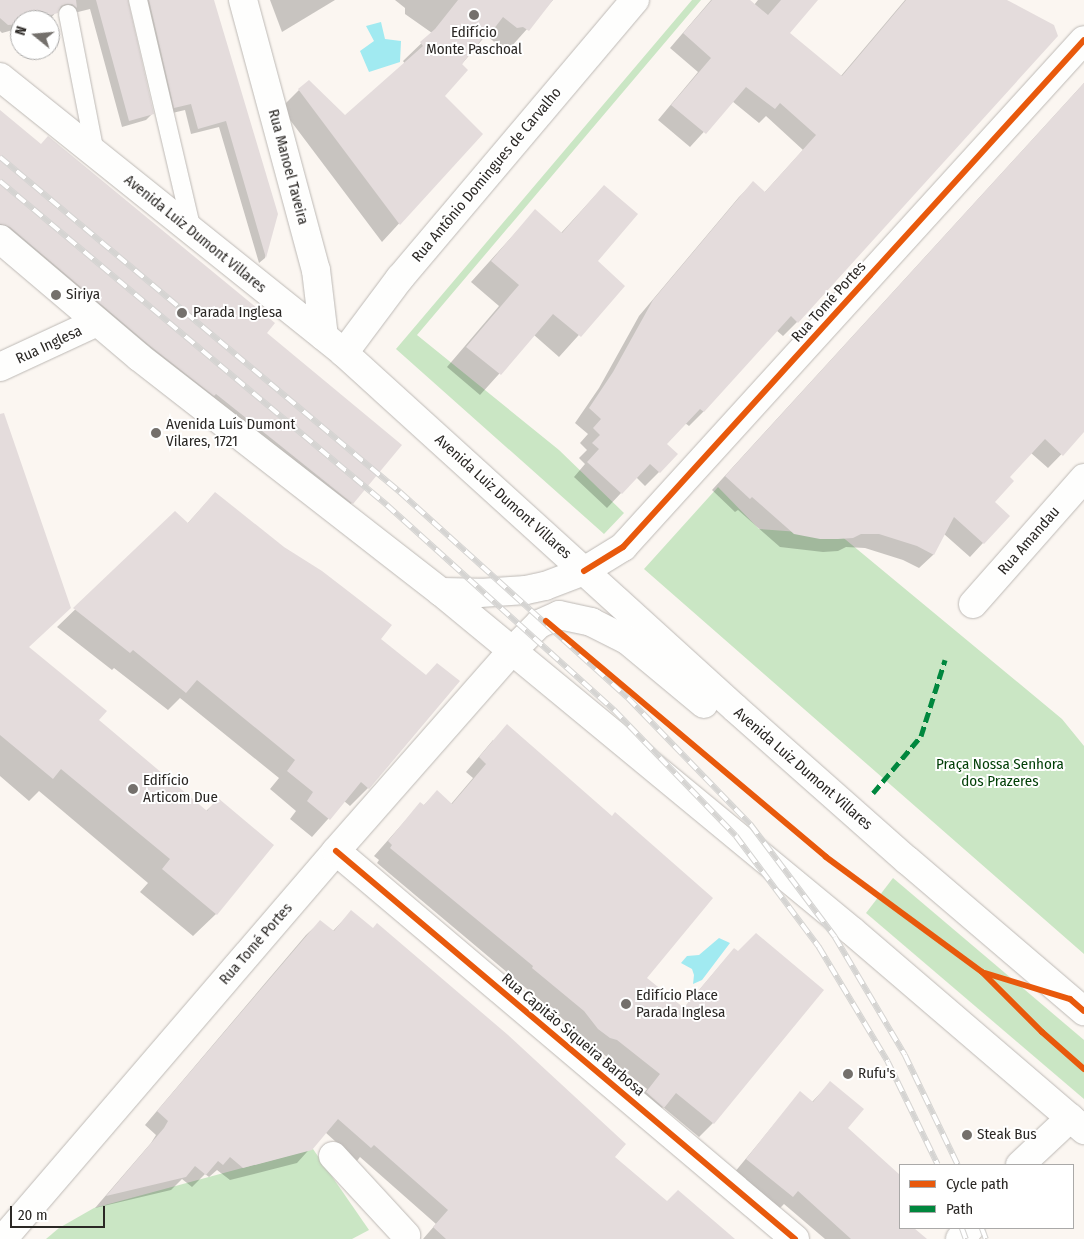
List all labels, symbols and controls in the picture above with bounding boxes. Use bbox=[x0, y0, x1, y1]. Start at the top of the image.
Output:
marker: Edifício Monte Paschoal bbox=[468, 9, 480, 21]
north arrow bbox=[10, 10, 60, 60]
place label: Edifício Monte Paschoal bbox=[426, 23, 522, 58]
text: N bbox=[12, 24, 30, 37]
street label: Rua Antônio Domingues de Carvalho bbox=[409, 84, 565, 266]
street label: Rua Manoel Taveira bbox=[264, 107, 312, 227]
street label: Avenida Luiz Dumont Villares bbox=[120, 171, 270, 297]
street label: Rua Tomé Portes bbox=[788, 258, 870, 346]
place label: Siriya bbox=[66, 286, 100, 304]
marker: Siriya bbox=[50, 289, 62, 301]
place label: Parada Inglesa bbox=[193, 304, 282, 322]
marker: Parada Inglesa bbox=[175, 306, 189, 320]
street label: Rua Inglesa bbox=[13, 322, 85, 368]
place label: Avenida Luís Dumont Vilares, 1721 bbox=[166, 415, 295, 450]
marker: Avenida Luís Dumont Vilares, 1721 bbox=[150, 427, 162, 439]
street label: Avenida Luiz Dumont Villares bbox=[431, 431, 575, 563]
street label: Rua Amandau bbox=[994, 503, 1064, 579]
street label: Avenida Luiz Dumont Villares bbox=[730, 704, 876, 834]
park label: Praça Nossa Senhora dos Prazeres bbox=[936, 755, 1064, 790]
place label: Edifício Articom Due bbox=[143, 771, 218, 806]
marker: Edifício Articom Due bbox=[127, 783, 139, 795]
street label: Rua Tomé Portes bbox=[216, 899, 296, 989]
street label: Rua Capitão Siqueira Barbosa bbox=[498, 970, 648, 1100]
place label: Edifício Place Parada Inglesa bbox=[636, 986, 725, 1021]
marker: Edifício Place Parada Inglesa bbox=[620, 998, 632, 1010]
place label: Rufu's bbox=[858, 1065, 896, 1083]
marker: Rufu's bbox=[842, 1068, 854, 1080]
place label: Steak Bus bbox=[977, 1126, 1037, 1144]
marker: Steak Bus bbox=[961, 1129, 973, 1141]
legend bbox=[899, 1164, 1074, 1229]
text: Cycle path bbox=[946, 1175, 1009, 1193]
scale bar bbox=[12, 1196, 108, 1228]
text: Path bbox=[946, 1200, 973, 1218]
text: 20 m bbox=[18, 1206, 48, 1224]

